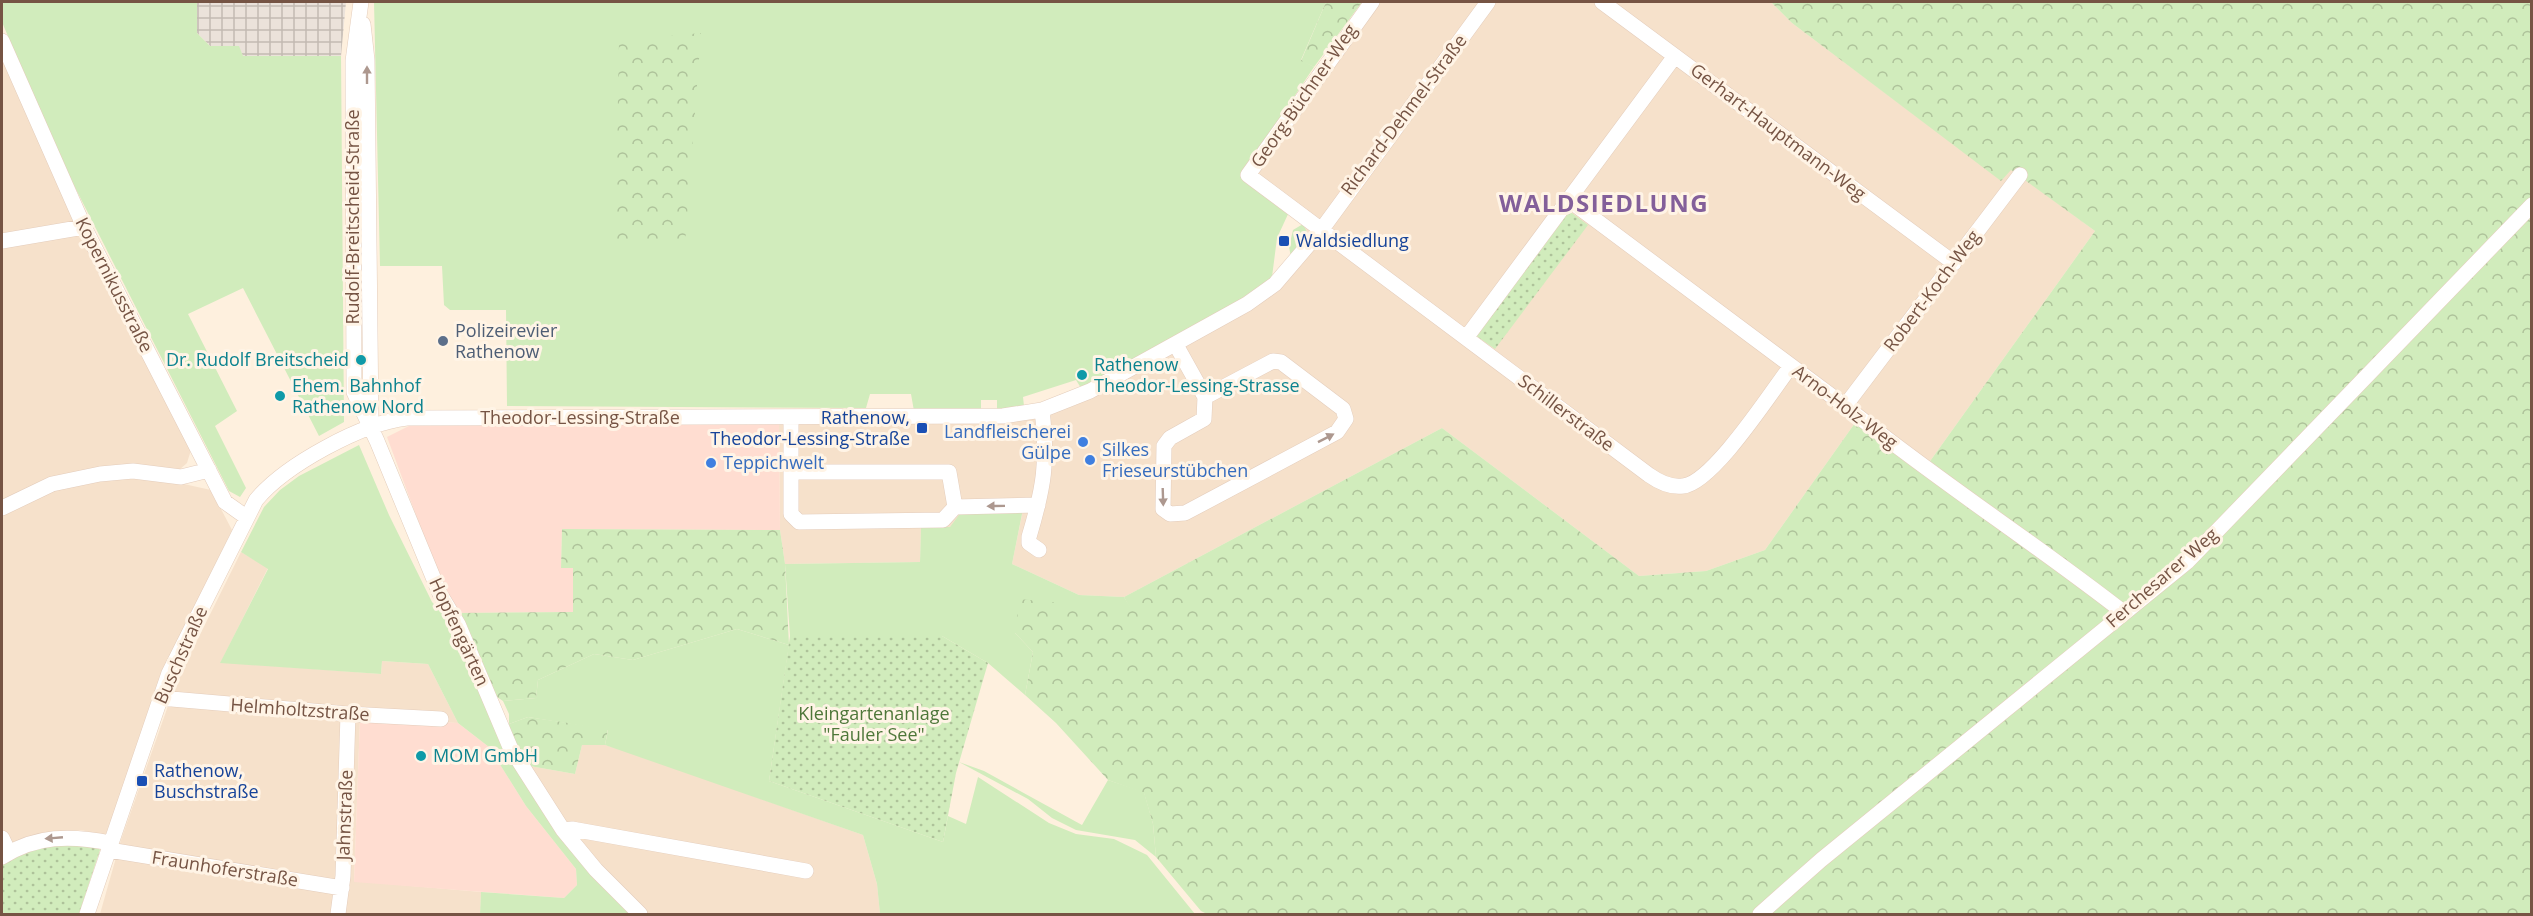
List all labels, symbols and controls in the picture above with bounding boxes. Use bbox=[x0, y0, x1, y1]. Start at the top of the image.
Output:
street label: Georg-Büchner-Weg bbox=[1245, 19, 1362, 172]
street label: Richard-Dehmel-Straße bbox=[1335, 29, 1472, 200]
street label: Gerhart-Hauptmann-Weg bbox=[1686, 57, 1871, 205]
one-way arrow bbox=[363, 65, 372, 84]
street label: Rudolf-Breitscheid-Straße bbox=[340, 109, 364, 325]
district label: WALDSIEDLUNG bbox=[1499, 186, 1709, 219]
street label: Kopernikusstraße bbox=[70, 213, 159, 356]
street label: Robert-Koch-Weg bbox=[1878, 225, 1985, 356]
place label: Waldsiedlung bbox=[1296, 228, 1409, 252]
marker: Waldsiedlung bbox=[1277, 234, 1291, 248]
place label: Polizeirevier Rathenow bbox=[455, 318, 558, 363]
marker: Polizeirevier Rathenow bbox=[436, 334, 450, 348]
place label: Dr. Rudolf Breitscheid bbox=[166, 347, 349, 371]
place label: Rathenow Theodor-Lessing-Strasse bbox=[1094, 352, 1300, 397]
marker: Dr. Rudolf Breitscheid bbox=[354, 353, 368, 367]
street label: Arno-Holz-Weg bbox=[1788, 359, 1903, 454]
marker: Rathenow Theodor-Lessing-Strasse bbox=[1075, 368, 1089, 382]
street label: Schillerstraße bbox=[1514, 368, 1619, 456]
place label: Ehem. Bahnhof Rathenow Nord bbox=[292, 373, 424, 418]
marker: Ehem. Bahnhof Rathenow Nord bbox=[273, 389, 287, 403]
street label: Theodor-Lessing-Straße bbox=[480, 405, 680, 429]
place label: Rathenow, Theodor-Lessing-Straße bbox=[710, 405, 910, 450]
place label: Landfleischerei Gülpe bbox=[944, 419, 1071, 464]
marker: Rathenow, Theodor-Lessing-Straße bbox=[915, 421, 929, 435]
one-way arrow bbox=[1317, 433, 1334, 443]
marker: Landfleischerei Gülpe bbox=[1076, 435, 1090, 449]
place label: Silkes Frieseurstübchen bbox=[1102, 437, 1248, 482]
place label: Teppichwelt bbox=[723, 450, 824, 474]
marker: Silkes Frieseurstübchen bbox=[1083, 453, 1097, 467]
marker: Teppichwelt bbox=[704, 456, 718, 470]
one-way arrow bbox=[1158, 488, 1167, 507]
one-way arrow bbox=[987, 501, 1006, 511]
street label: Ferchesarer Weg bbox=[2100, 522, 2223, 633]
street label: Hopfengärten bbox=[424, 573, 496, 690]
street label: Buschstraße bbox=[148, 602, 212, 707]
street label: Helmholtzstraße bbox=[230, 692, 371, 726]
park label: Kleingartenanlage "Fauler See" bbox=[798, 701, 950, 746]
place label: MOM GmbH bbox=[433, 743, 538, 767]
marker: MOM GmbH bbox=[414, 749, 428, 763]
place label: Rathenow, Buschstraße bbox=[154, 758, 259, 803]
street label: Jahnstraße bbox=[330, 769, 358, 863]
marker: Rathenow, Buschstraße bbox=[135, 774, 149, 788]
one-way arrow bbox=[45, 833, 64, 843]
street label: Fraunhoferstraße bbox=[150, 845, 300, 891]

